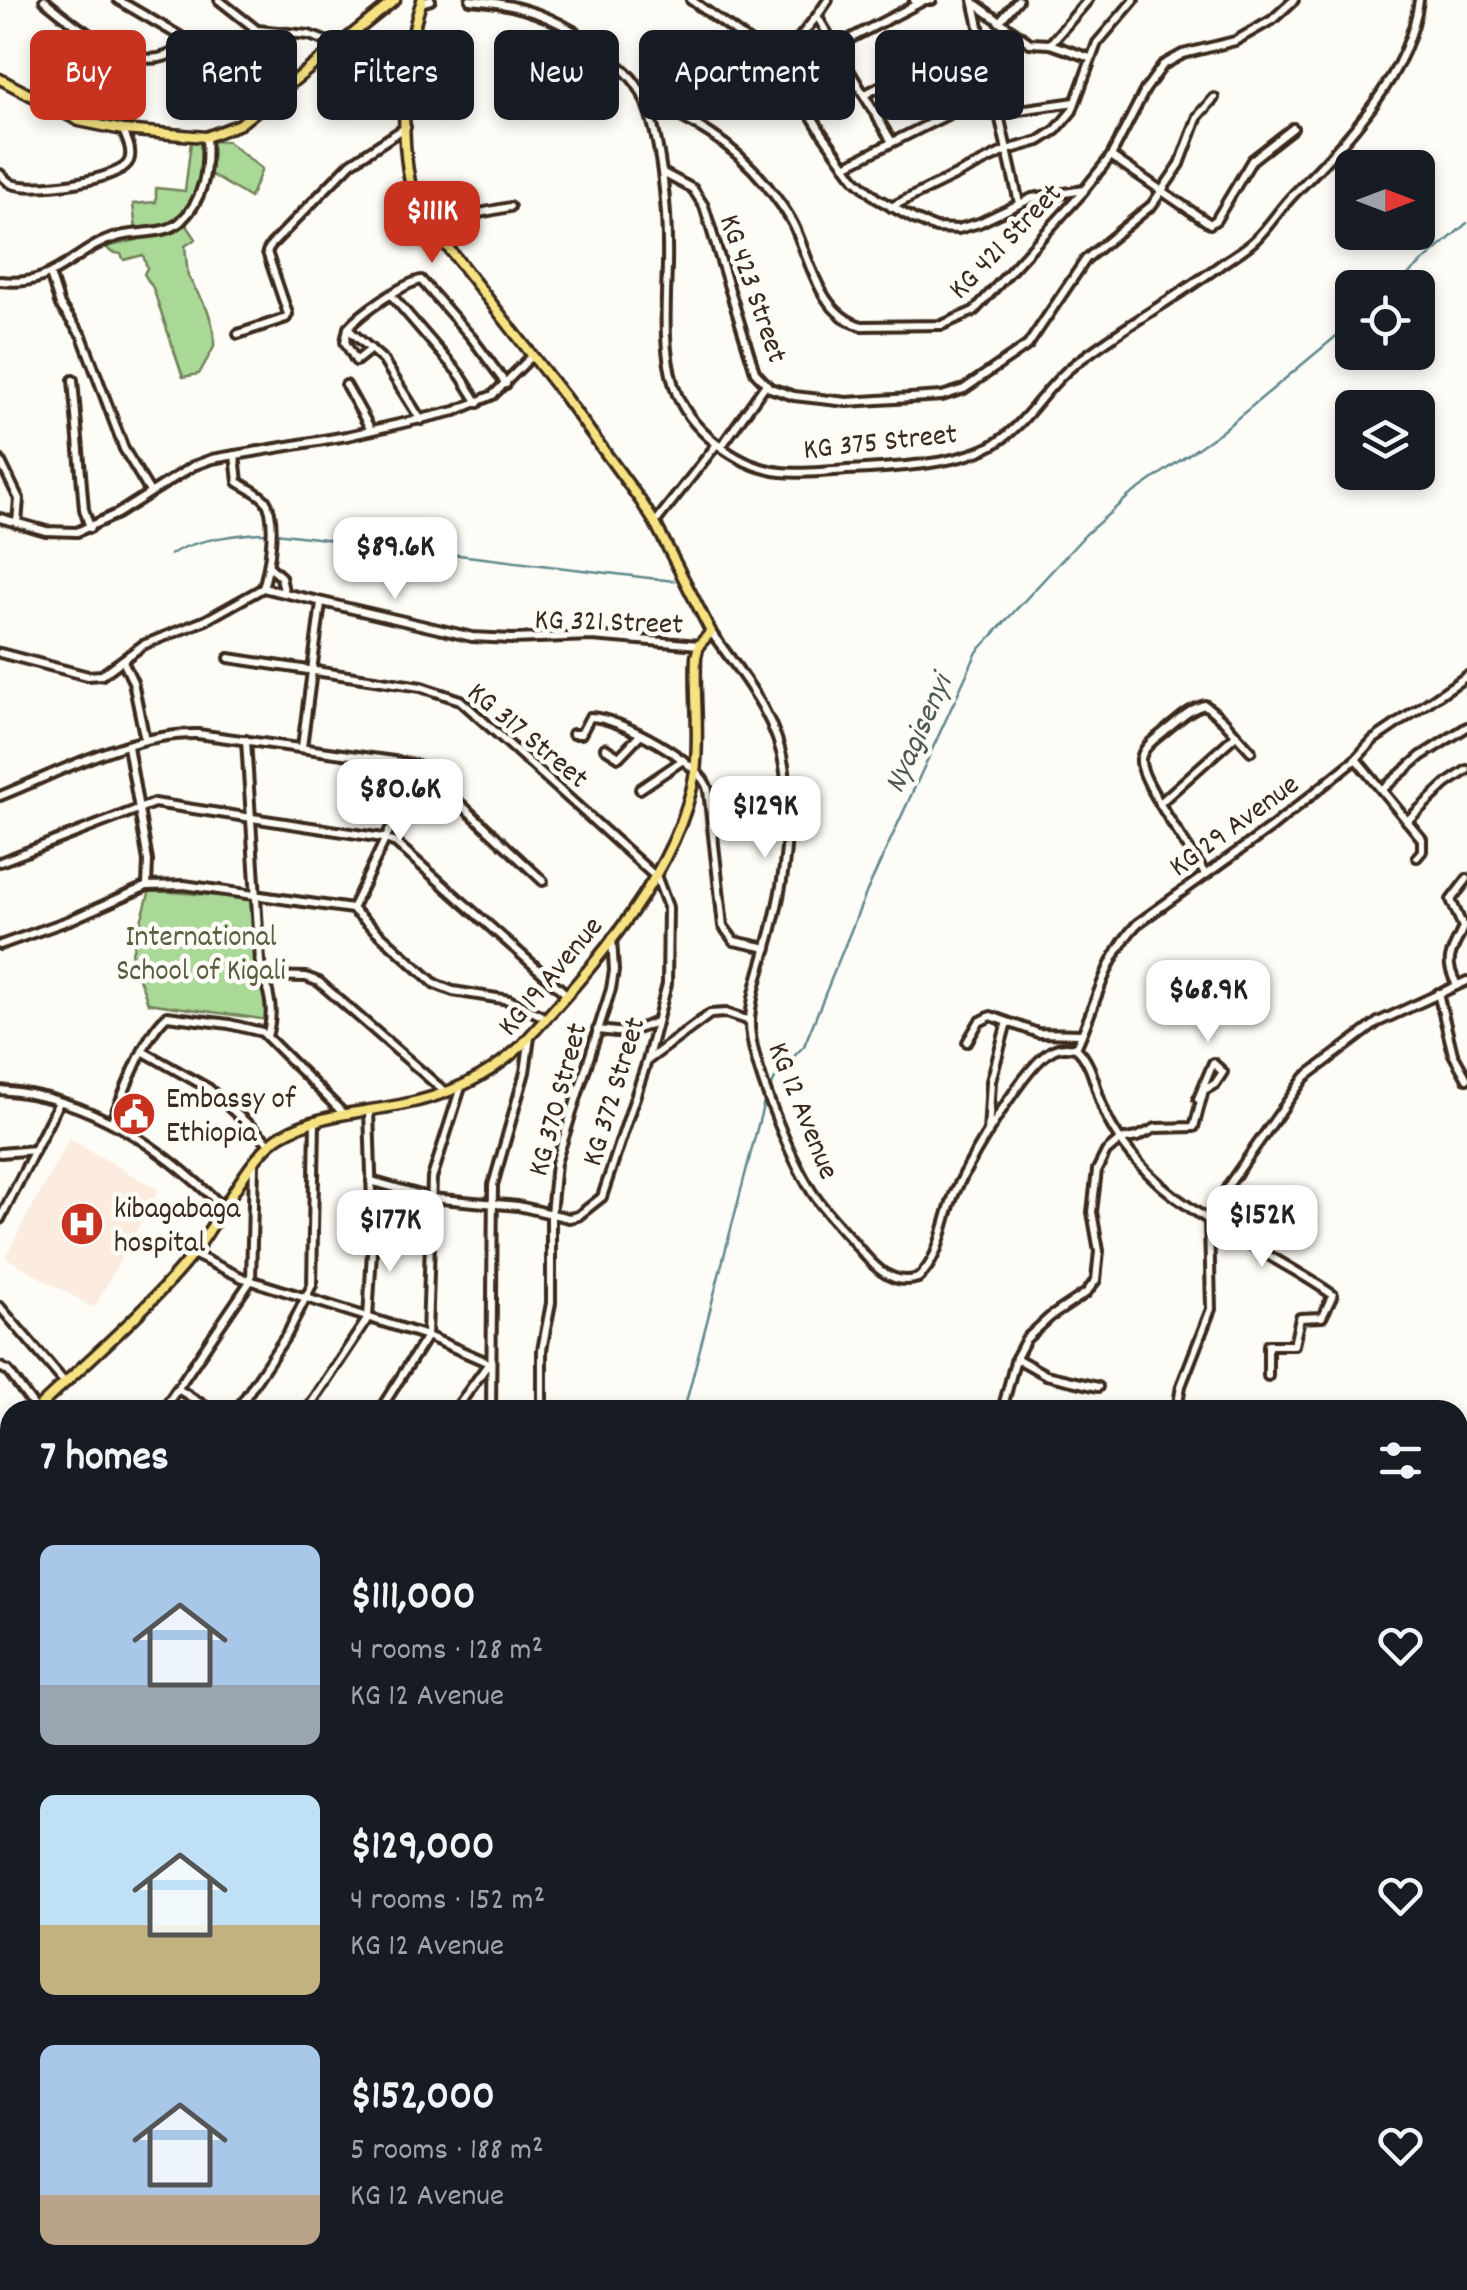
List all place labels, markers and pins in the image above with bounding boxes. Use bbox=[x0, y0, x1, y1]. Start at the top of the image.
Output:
pin: $111K bbox=[362, 181, 502, 266]
pin: $89.6K bbox=[314, 517, 476, 602]
pin: $80.6K bbox=[319, 759, 481, 844]
pin: $129K bbox=[695, 776, 835, 861]
pin: $68.9K bbox=[1127, 960, 1289, 1045]
place label: Embassy of Ethiopia bbox=[166, 1080, 297, 1157]
public building icon: Embassy of Ethiopia bbox=[111, 1091, 157, 1137]
pin: $152K bbox=[1192, 1185, 1332, 1270]
place label: kibagabaga hospital bbox=[114, 1190, 241, 1267]
pin: $177K bbox=[320, 1190, 460, 1275]
hospital icon: kibagabaga hospital bbox=[59, 1201, 105, 1247]

